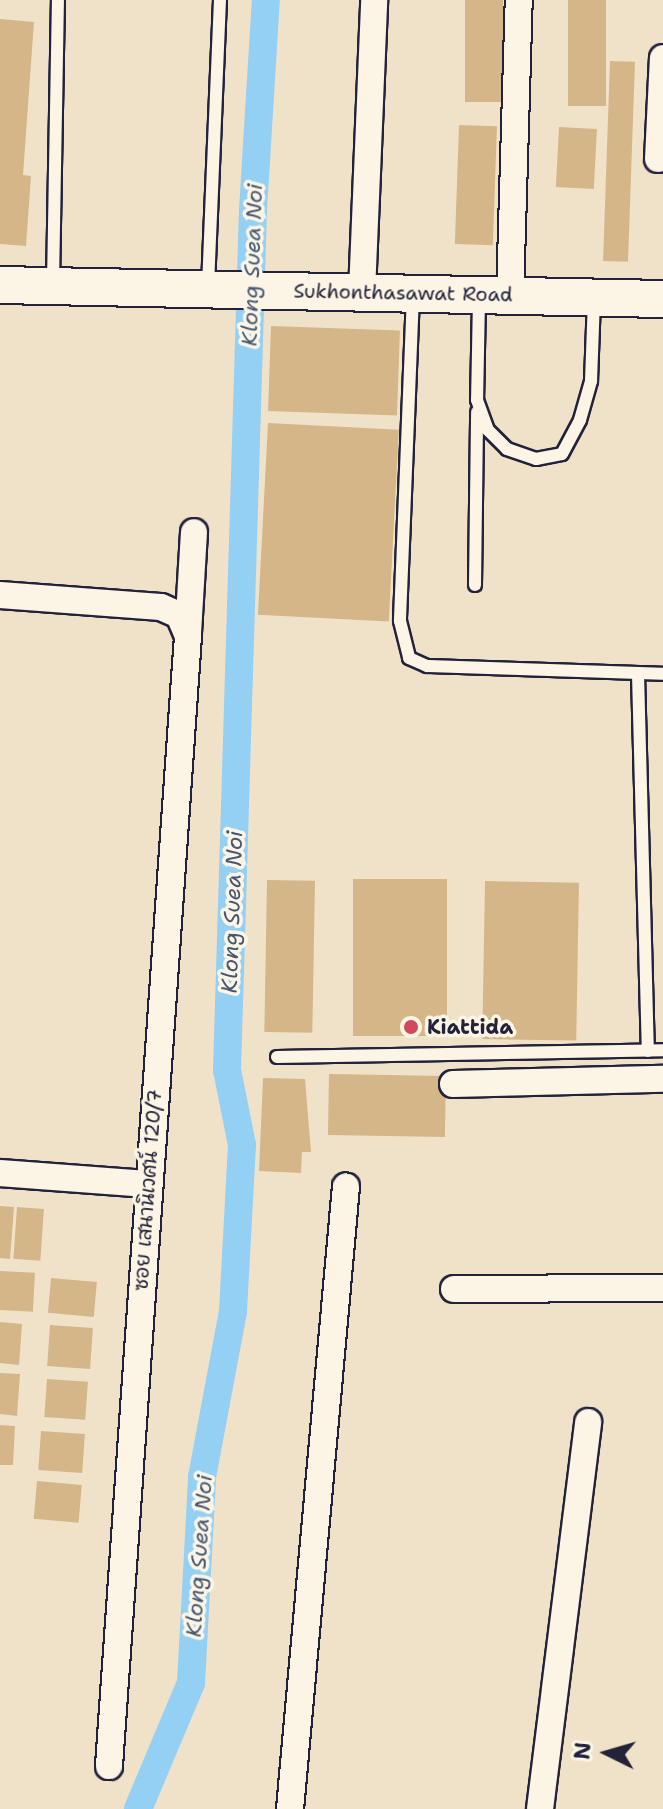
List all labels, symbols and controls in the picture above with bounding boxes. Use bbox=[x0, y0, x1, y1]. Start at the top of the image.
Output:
water label: Klong Suea Noi bbox=[236, 183, 268, 347]
street label: Sukhonthasawat Road bbox=[293, 279, 513, 307]
water label: Klong Suea Noi bbox=[216, 830, 248, 994]
place label: Kiattida bbox=[427, 1015, 513, 1039]
marker: Kiattida bbox=[402, 1018, 420, 1036]
street label: ซอย เสนานิเวศน์ 120/7 bbox=[129, 1088, 167, 1292]
water label: Klong Suea Noi bbox=[180, 1474, 218, 1638]
north arrow bbox=[567, 1713, 647, 1793]
text: N bbox=[567, 1741, 598, 1761]

